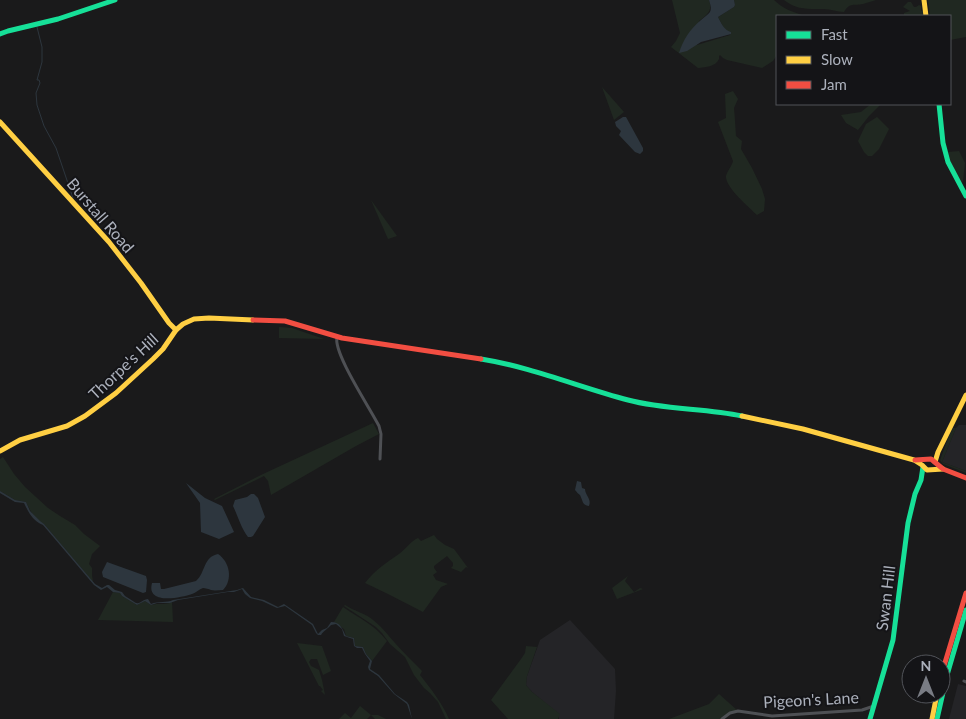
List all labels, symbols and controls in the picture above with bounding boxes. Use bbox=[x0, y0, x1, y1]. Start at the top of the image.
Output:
legend bbox=[776, 15, 951, 105]
text: Fast bbox=[821, 25, 848, 43]
text: Slow bbox=[821, 50, 853, 68]
text: Jam bbox=[821, 75, 847, 93]
street label: Burstall Road bbox=[63, 174, 139, 256]
street label: Thorpe's Hill bbox=[84, 329, 162, 403]
street label: Swan Hill bbox=[872, 564, 898, 632]
north arrow bbox=[901, 654, 951, 704]
text: N bbox=[921, 657, 931, 674]
street label: Pigeon's Lane bbox=[763, 687, 859, 711]

